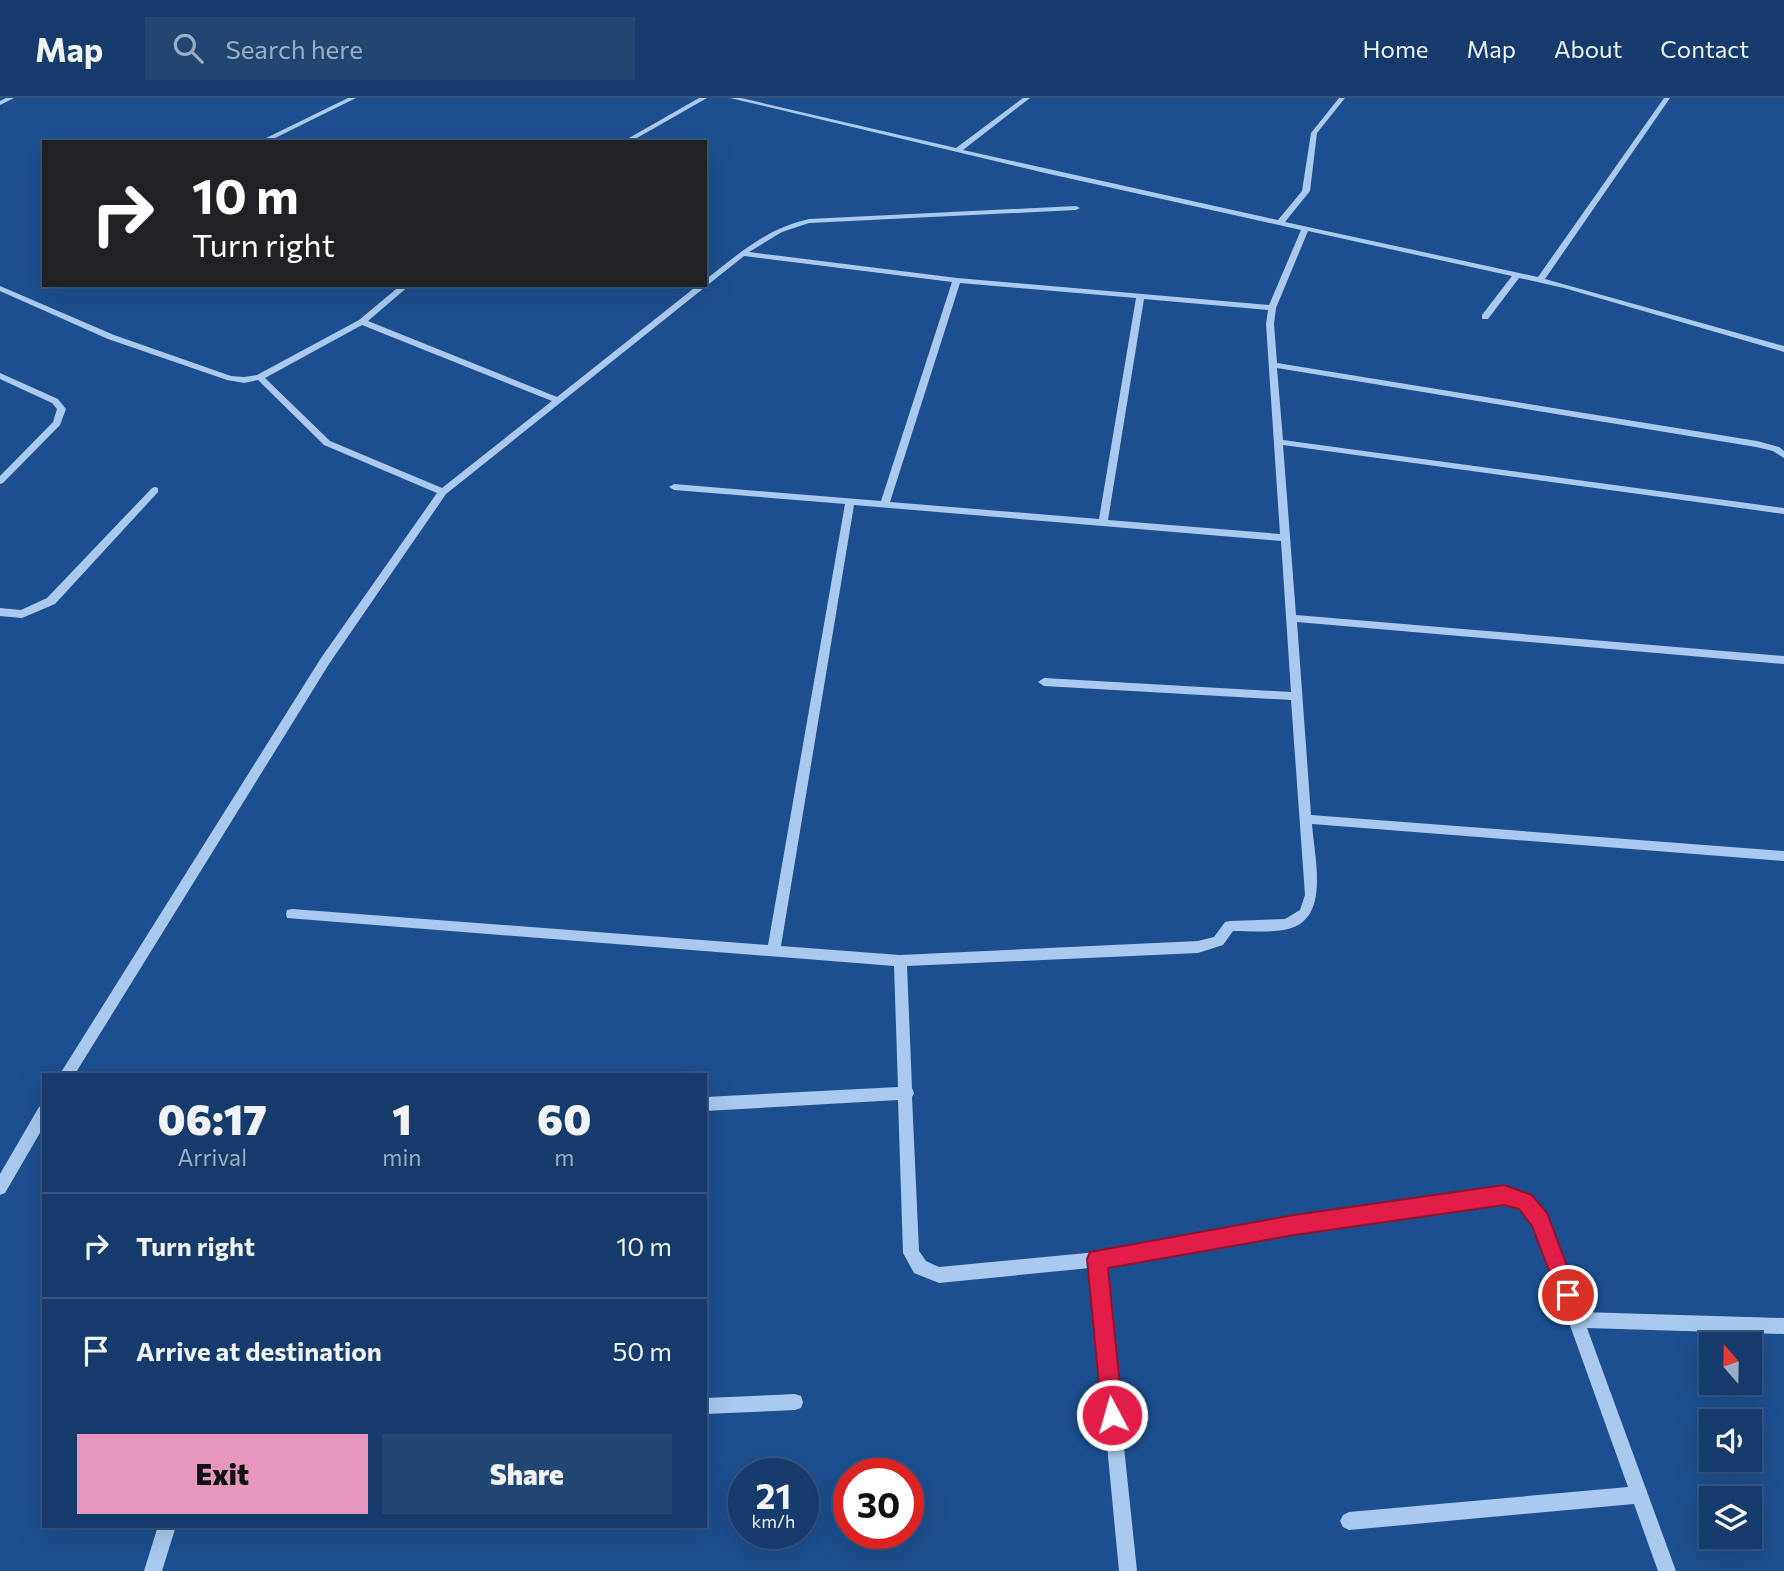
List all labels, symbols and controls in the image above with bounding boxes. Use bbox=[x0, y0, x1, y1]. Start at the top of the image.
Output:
search box bbox=[145, 17, 635, 80]
text: Map bbox=[35, 28, 103, 69]
icon: search bbox=[169, 29, 207, 67]
text: Search here bbox=[225, 33, 363, 64]
text: Home bbox=[1363, 34, 1429, 63]
text: Map bbox=[1467, 34, 1516, 63]
text: About bbox=[1554, 34, 1622, 63]
text: Contact bbox=[1660, 34, 1749, 63]
text: 10 m bbox=[192, 164, 299, 224]
icon: right bbox=[77, 168, 168, 259]
text: Turn right bbox=[192, 224, 335, 264]
text: 06:17 bbox=[158, 1092, 267, 1144]
text: 1 bbox=[392, 1092, 412, 1144]
text: 60 bbox=[537, 1092, 591, 1144]
text: Arrival bbox=[177, 1143, 247, 1171]
text: min bbox=[382, 1143, 422, 1171]
text: m bbox=[554, 1143, 574, 1171]
icon: right bbox=[77, 1227, 115, 1265]
text: Turn right bbox=[136, 1230, 255, 1261]
text: 10 m bbox=[616, 1230, 672, 1261]
pin bbox=[1538, 1265, 1598, 1325]
icon: arrive bbox=[1549, 1276, 1587, 1314]
icon: arrive bbox=[77, 1332, 115, 1370]
north arrow bbox=[1699, 1332, 1762, 1395]
map controls bbox=[1699, 1332, 1762, 1549]
text: Arrive at destination bbox=[136, 1335, 382, 1366]
text: 50 m bbox=[612, 1335, 672, 1366]
position arrow bbox=[1075, 1378, 1149, 1452]
button: sound bbox=[1699, 1409, 1762, 1472]
button: Exit bbox=[77, 1434, 368, 1514]
button: Share bbox=[382, 1434, 672, 1514]
speed limit sign: 30 bbox=[833, 1458, 924, 1549]
text: 21 bbox=[756, 1473, 791, 1516]
button: layers bbox=[1699, 1486, 1762, 1549]
text: km/h bbox=[752, 1510, 795, 1532]

